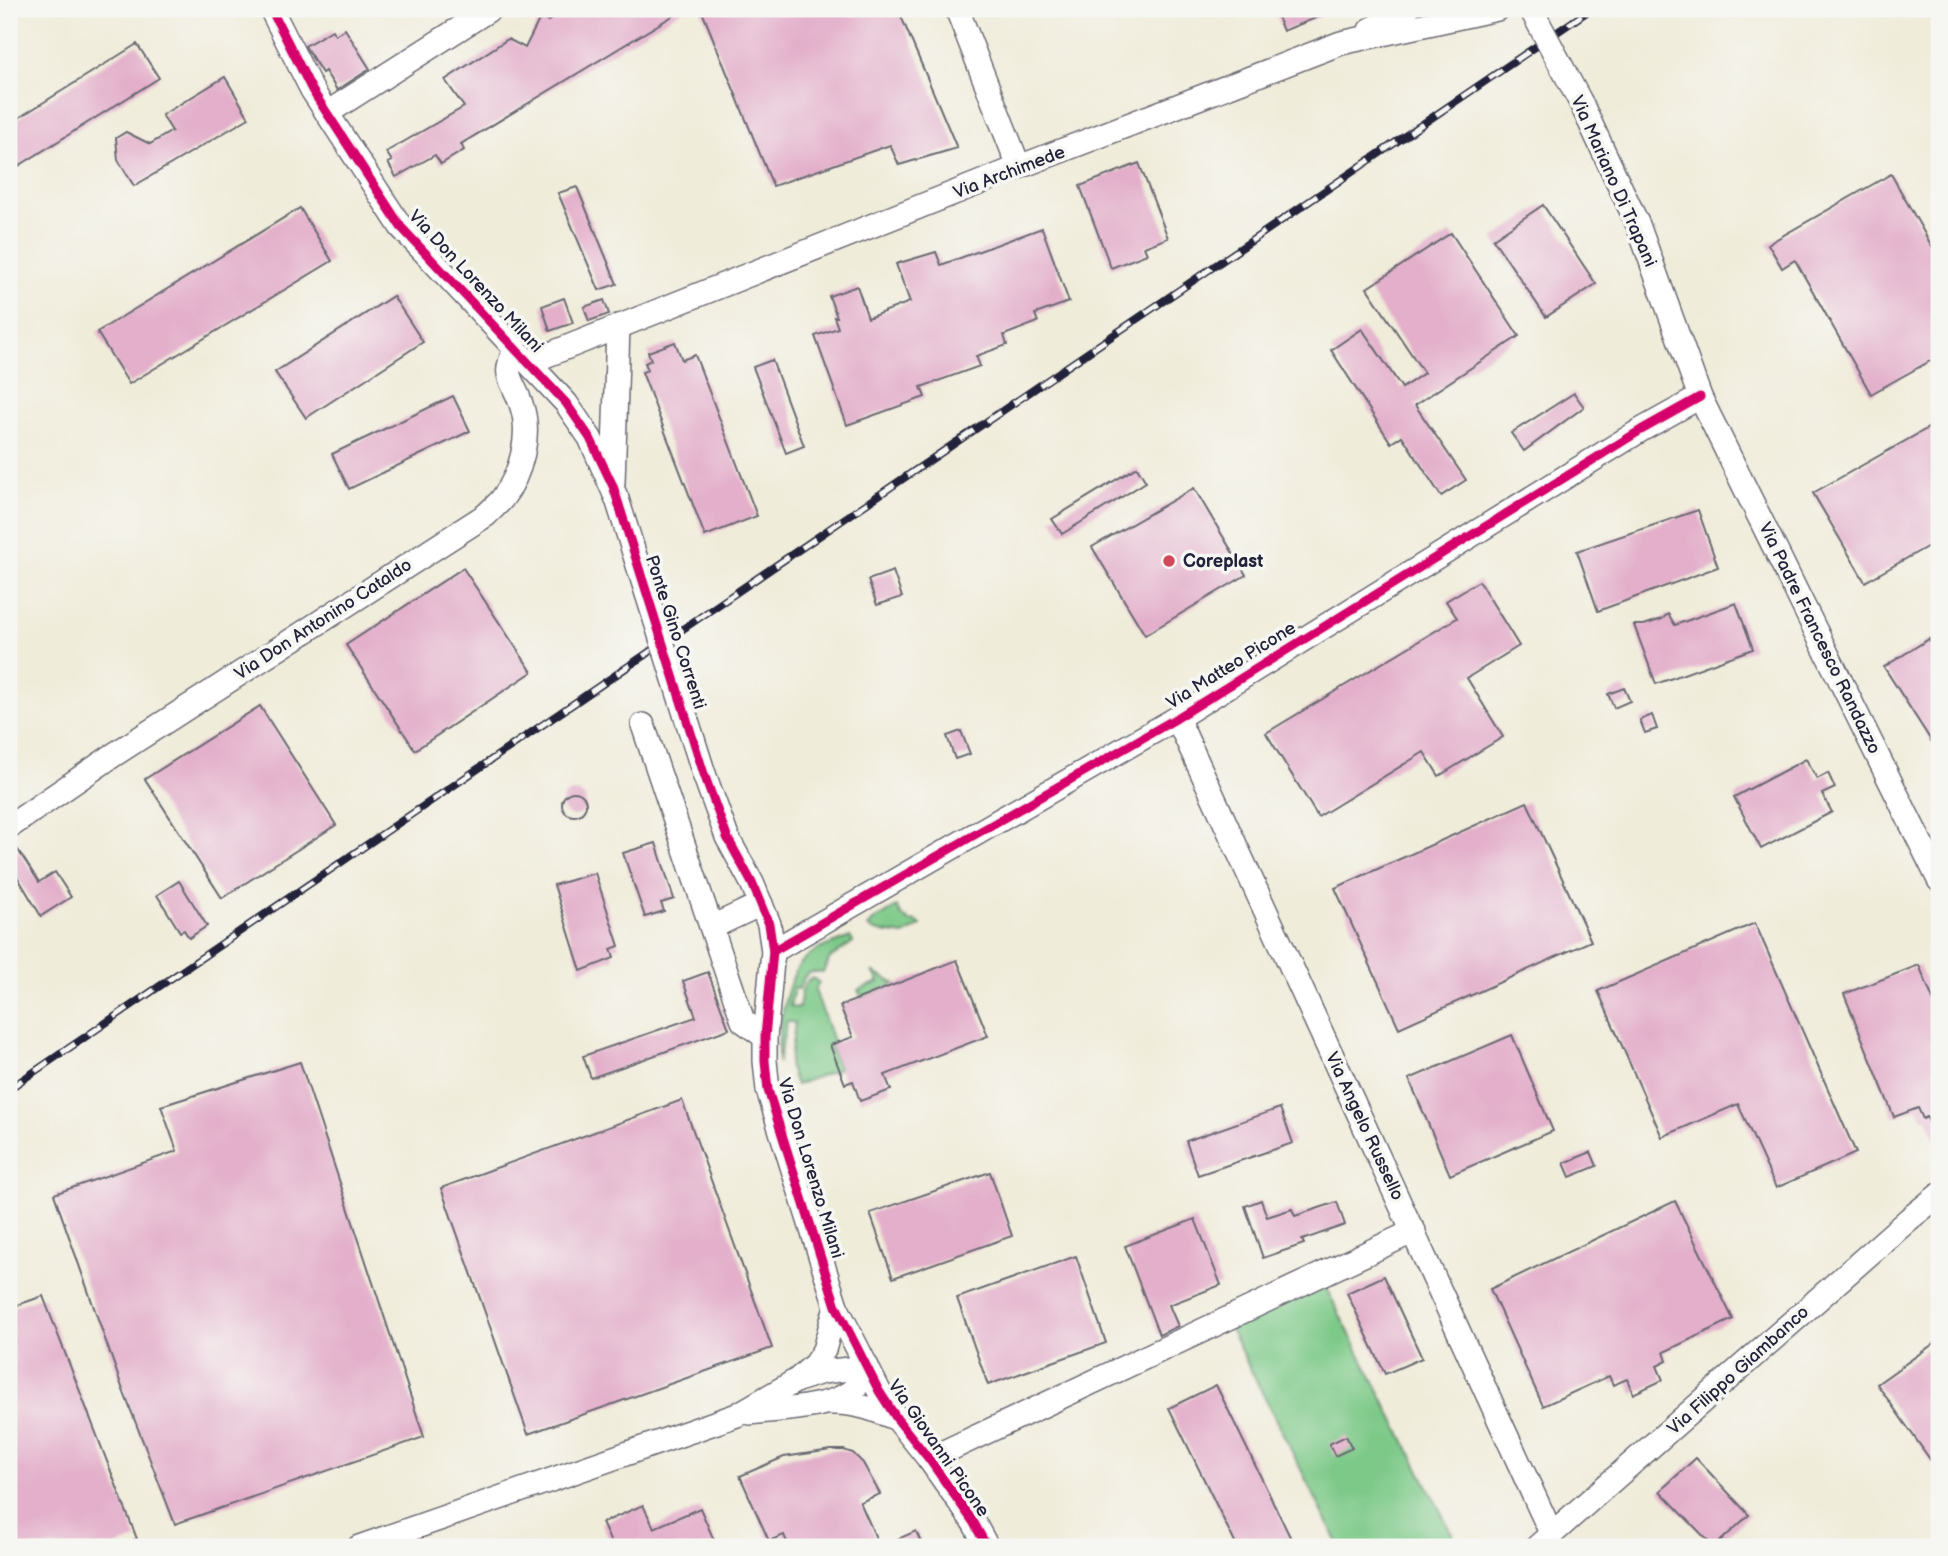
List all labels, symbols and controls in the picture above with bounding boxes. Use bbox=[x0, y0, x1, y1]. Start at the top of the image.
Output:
street label: Via Mariano Di Trapani bbox=[1566, 92, 1661, 270]
street label: Via Archimede bbox=[950, 141, 1068, 203]
street label: Via Don Lorenzo Milani bbox=[404, 206, 547, 357]
street label: Via Padre Francesco Randazzo bbox=[1754, 519, 1885, 757]
place label: Coreplast bbox=[1183, 551, 1263, 572]
street label: Ponte Gino Correnti bbox=[641, 553, 710, 712]
marker: Coreplast bbox=[1161, 553, 1177, 569]
street label: Via Don Antonino Cataldo bbox=[231, 554, 416, 685]
street label: Via Matteo Picone bbox=[1163, 617, 1300, 714]
street label: Via Angelo Russello bbox=[1321, 1049, 1408, 1204]
street label: Via Don Lorenzo Milani bbox=[773, 1076, 848, 1261]
street label: Via Filippo Giambanco bbox=[1663, 1301, 1813, 1439]
street label: Via Giovanni Picone bbox=[883, 1376, 994, 1521]

